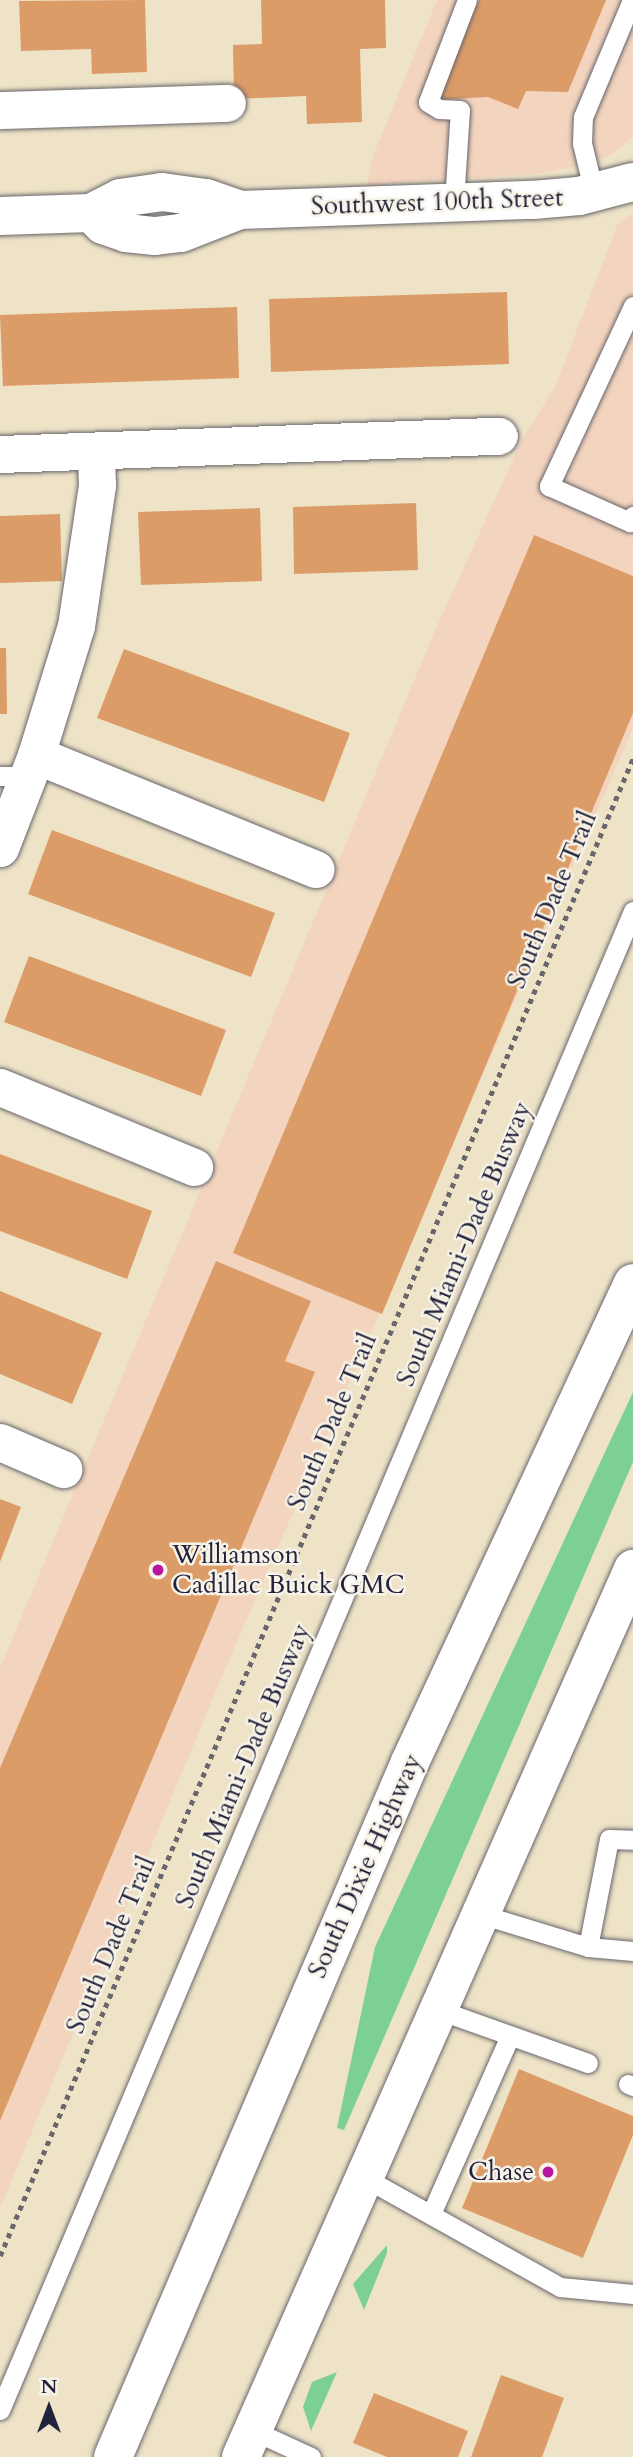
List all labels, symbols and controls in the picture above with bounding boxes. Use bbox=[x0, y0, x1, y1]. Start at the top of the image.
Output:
street label: Southwest 100th Street bbox=[310, 182, 564, 222]
street label: South Dade Trail bbox=[501, 807, 603, 993]
street label: South Miami-Dade Busway bbox=[390, 1097, 538, 1391]
street label: South Dade Trail bbox=[281, 1329, 383, 1515]
place label: Williamson Cadillac Buick GMC bbox=[172, 1539, 405, 1600]
marker: Williamson Cadillac Buick GMC bbox=[150, 1562, 166, 1578]
street label: South Miami-Dade Busway bbox=[169, 1619, 317, 1913]
street label: South Dixie Highway bbox=[302, 1749, 428, 1983]
street label: South Dade Trail bbox=[60, 1852, 162, 2038]
place label: Chase bbox=[468, 2156, 534, 2188]
marker: Chase bbox=[540, 2164, 556, 2180]
north arrow bbox=[14, 2373, 84, 2443]
text: N bbox=[41, 2374, 57, 2400]

